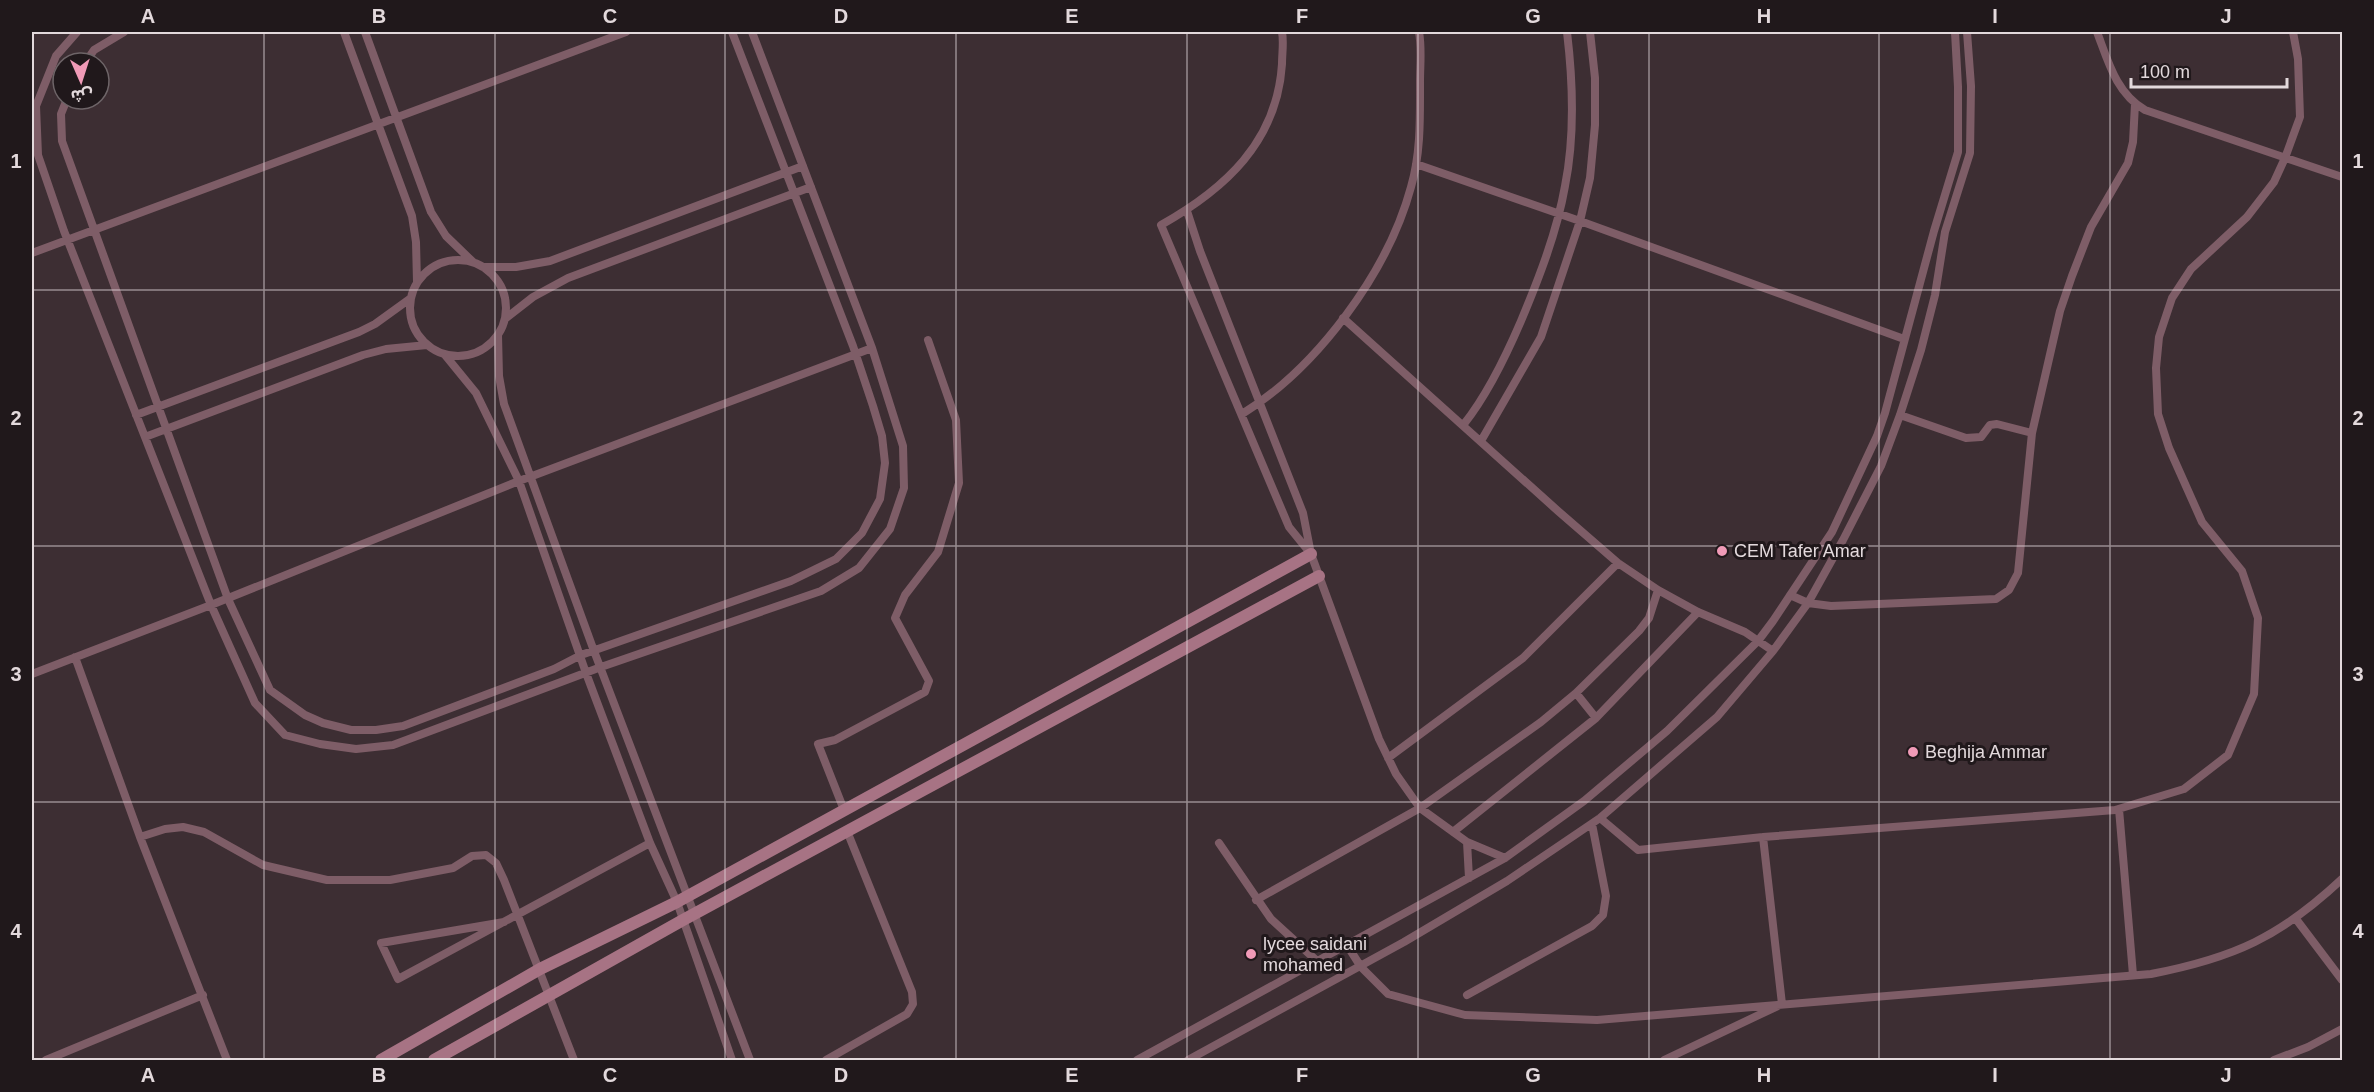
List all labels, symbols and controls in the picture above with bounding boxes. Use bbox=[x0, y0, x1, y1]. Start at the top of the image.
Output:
text: A bbox=[141, 5, 155, 27]
text: B bbox=[372, 5, 386, 27]
text: C bbox=[603, 5, 617, 27]
text: D bbox=[834, 5, 848, 27]
text: E bbox=[1065, 5, 1079, 27]
text: F bbox=[1296, 5, 1308, 27]
text: G bbox=[1525, 5, 1541, 27]
text: H bbox=[1757, 5, 1771, 27]
text: I bbox=[1992, 5, 1998, 27]
text: J bbox=[2220, 5, 2232, 27]
north arrow bbox=[51, 51, 111, 111]
scale bar bbox=[2131, 51, 2287, 89]
text: 100 m bbox=[2140, 62, 2190, 82]
text: ش bbox=[70, 85, 93, 105]
text: 1 bbox=[10, 150, 22, 172]
text: 1 bbox=[2352, 150, 2364, 172]
text: 2 bbox=[10, 407, 22, 429]
text: 2 bbox=[2352, 407, 2364, 429]
place label: CEM Tafer Amar bbox=[1734, 541, 1866, 561]
marker: CEM Tafer Amar bbox=[1715, 544, 1729, 558]
text: 3 bbox=[10, 663, 22, 685]
text: 3 bbox=[2352, 663, 2364, 685]
place label: Beghija Ammar bbox=[1925, 742, 2047, 762]
marker: Beghija Ammar bbox=[1906, 745, 1920, 759]
text: 4 bbox=[10, 920, 22, 942]
text: 4 bbox=[2352, 920, 2364, 942]
place label: lycee saidani mohamed bbox=[1263, 934, 1367, 975]
marker: lycee saidani mohamed bbox=[1244, 947, 1258, 961]
text: A bbox=[141, 1064, 155, 1086]
text: B bbox=[372, 1064, 386, 1086]
text: C bbox=[603, 1064, 617, 1086]
text: D bbox=[834, 1064, 848, 1086]
text: E bbox=[1065, 1064, 1079, 1086]
text: F bbox=[1296, 1064, 1308, 1086]
text: G bbox=[1525, 1064, 1541, 1086]
text: H bbox=[1757, 1064, 1771, 1086]
text: I bbox=[1992, 1064, 1998, 1086]
text: J bbox=[2220, 1064, 2232, 1086]

